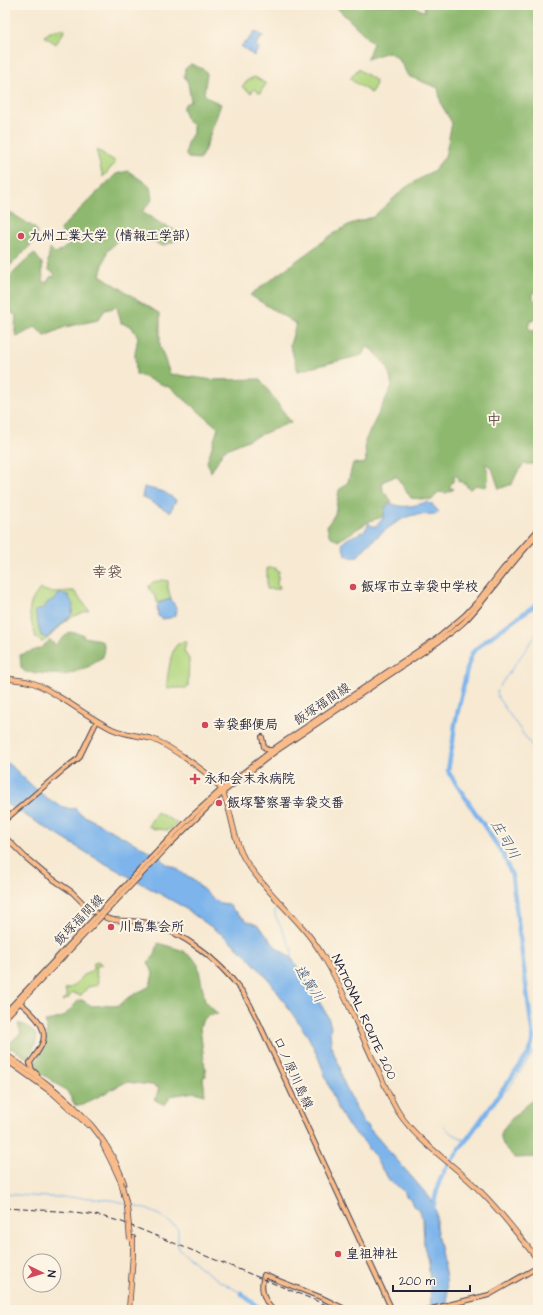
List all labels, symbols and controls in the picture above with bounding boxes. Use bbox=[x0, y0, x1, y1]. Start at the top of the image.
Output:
place label: 九州工業大学（情報工学部） bbox=[29, 227, 198, 245]
marker: 九州工業大学（情報工学部） bbox=[16, 231, 26, 241]
district label: 中 bbox=[486, 410, 502, 431]
district label: 幸袋 bbox=[92, 562, 122, 583]
place label: 飯塚市立幸袋中学校 bbox=[361, 578, 478, 596]
marker: 飯塚市立幸袋中学校 bbox=[348, 582, 358, 592]
street label: 飯塚福間線 bbox=[290, 678, 355, 730]
place label: 幸袋郵便局 bbox=[213, 716, 278, 734]
marker: 幸袋郵便局 bbox=[200, 720, 210, 730]
place label: 永和会末永病院 bbox=[204, 770, 295, 788]
marker: 永和会末永病院 bbox=[189, 773, 201, 785]
place label: 飯塚警察署幸袋交番 bbox=[227, 794, 344, 812]
marker: 飯塚警察署幸袋交番 bbox=[214, 798, 224, 808]
water label: 庄司川 bbox=[486, 817, 524, 863]
street label: 飯塚福間線 bbox=[50, 890, 109, 950]
place label: 川島集会所 bbox=[119, 918, 184, 936]
marker: 川島集会所 bbox=[106, 922, 116, 932]
street label: NATIONAL ROUTE 200 bbox=[327, 952, 401, 1082]
water label: 遠賀川 bbox=[289, 961, 329, 1007]
street label: 口ノ原川島線 bbox=[268, 1034, 318, 1113]
place label: 皇祖神社 bbox=[346, 1245, 398, 1263]
marker: 皇祖神社 bbox=[333, 1249, 343, 1259]
north arrow bbox=[22, 1253, 62, 1293]
scale bar bbox=[393, 1267, 470, 1293]
text: N bbox=[44, 1270, 59, 1278]
text: 200 m bbox=[399, 1273, 436, 1290]

